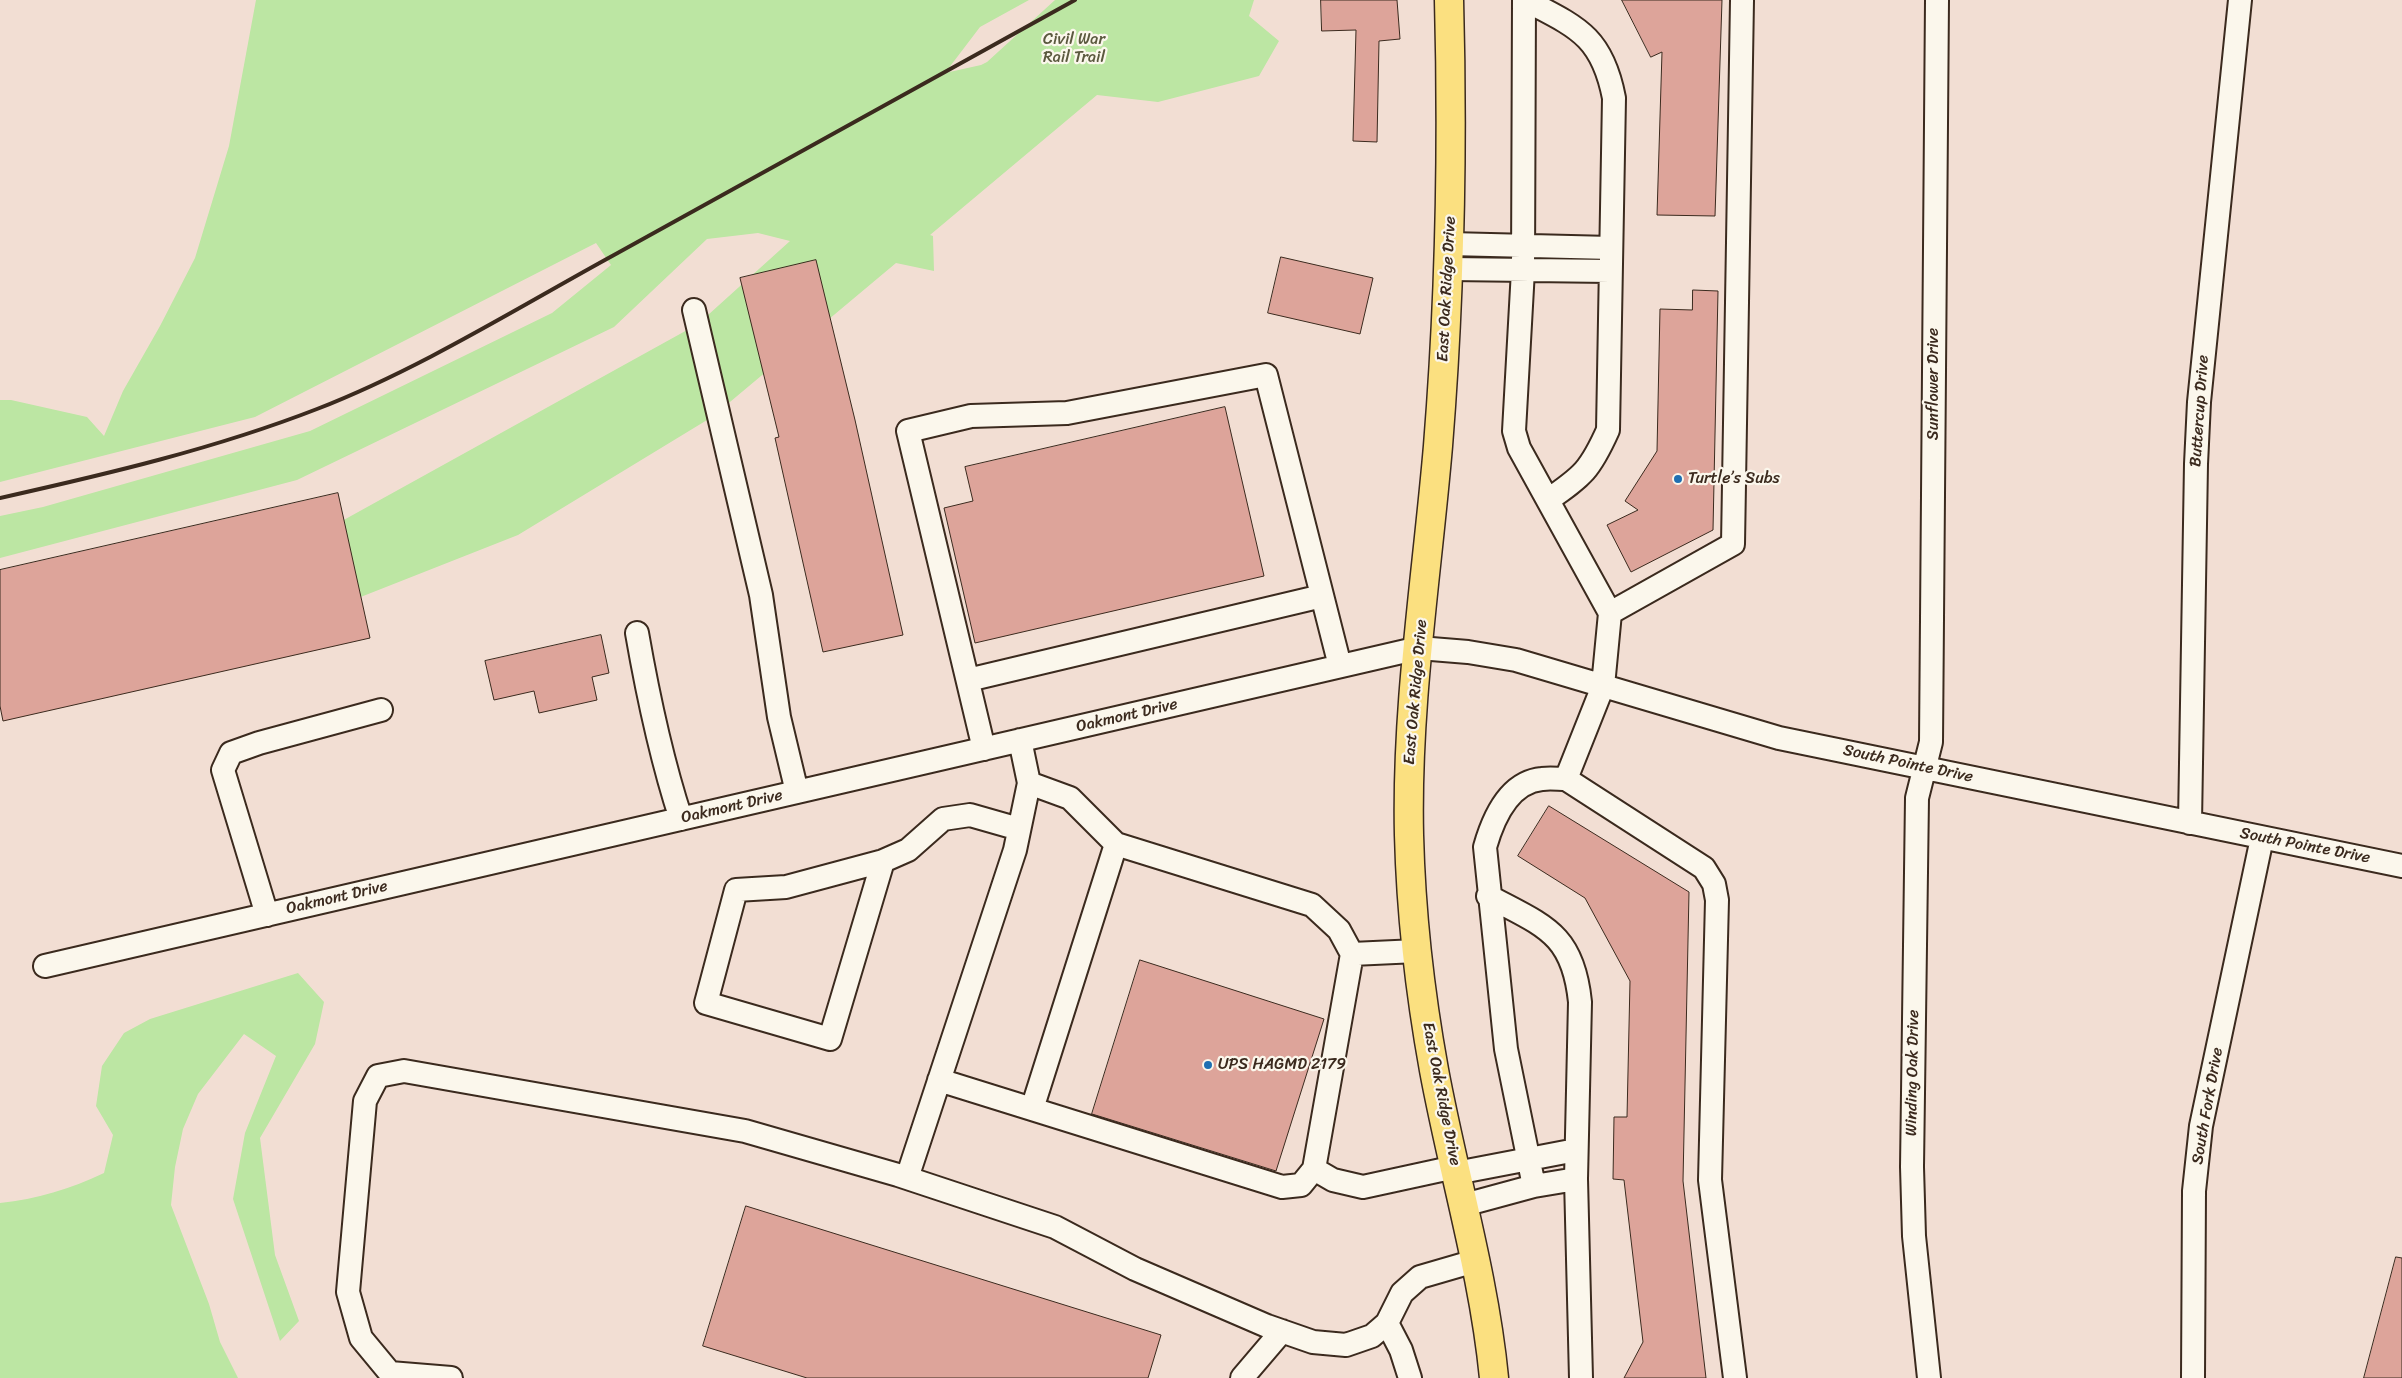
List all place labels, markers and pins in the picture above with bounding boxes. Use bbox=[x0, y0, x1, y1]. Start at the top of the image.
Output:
place label: Turtle’s Subs bbox=[1688, 469, 1780, 489]
marker: Turtle’s Subs bbox=[1672, 473, 1684, 485]
place label: UPS HAGMD 2179 bbox=[1218, 1055, 1346, 1075]
marker: UPS HAGMD 2179 bbox=[1202, 1059, 1214, 1071]

